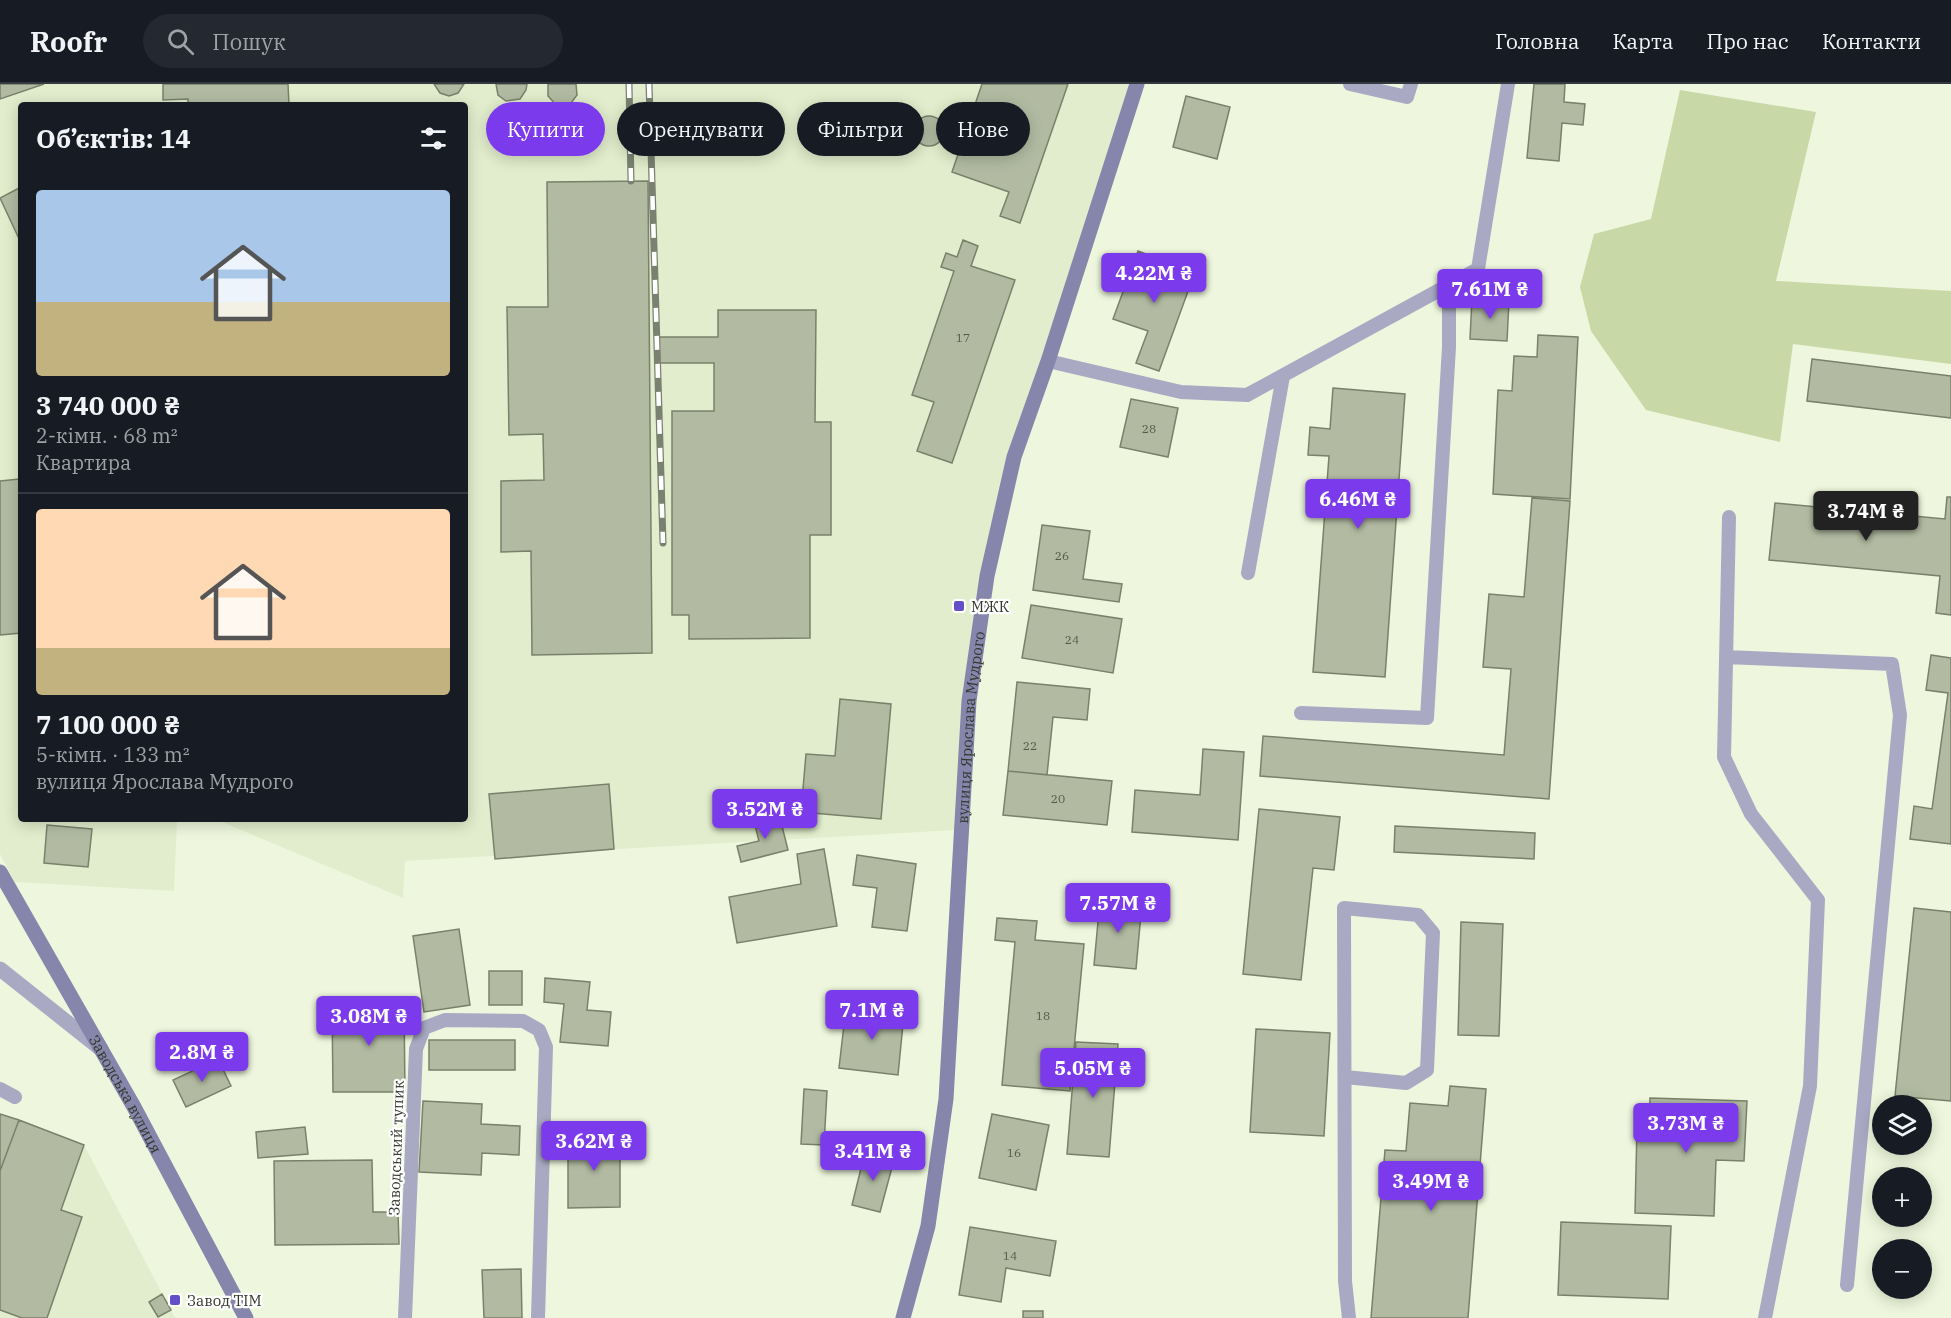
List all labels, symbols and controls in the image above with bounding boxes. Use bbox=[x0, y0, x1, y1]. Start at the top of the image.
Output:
search box bbox=[143, 14, 563, 68]
text: Roofr bbox=[30, 23, 107, 60]
icon: search bbox=[164, 25, 197, 58]
text: Пошук bbox=[212, 27, 286, 56]
text: Головна bbox=[1495, 27, 1579, 55]
text: Карта bbox=[1612, 27, 1673, 55]
text: Про нас bbox=[1706, 27, 1789, 55]
text: Контакти bbox=[1822, 27, 1921, 55]
chip: Купити bbox=[486, 102, 605, 156]
chip: Орендувати bbox=[617, 102, 785, 156]
chip: Фільтри bbox=[797, 102, 924, 156]
chip: Нове bbox=[936, 102, 1030, 156]
text: Об’єктів: 14 bbox=[36, 121, 191, 155]
icon: filters bbox=[417, 122, 450, 155]
icon: home bbox=[189, 229, 297, 337]
pin: 4.22M ₴ bbox=[1099, 253, 1209, 304]
text: 4.22M ₴ bbox=[1115, 259, 1193, 286]
pin: 7.61M ₴ bbox=[1435, 269, 1545, 320]
text: 7.61M ₴ bbox=[1451, 275, 1529, 302]
house number: 17 bbox=[956, 330, 970, 345]
text: 3 740 000 ₴ bbox=[36, 388, 180, 422]
house number: 28 bbox=[1142, 421, 1156, 436]
text: 2-кімн. · 68 m² bbox=[36, 422, 178, 449]
text: Квартира bbox=[36, 449, 131, 476]
pin: 6.46M ₴ bbox=[1303, 479, 1413, 530]
text: 6.46M ₴ bbox=[1319, 485, 1397, 512]
pin: 3.74M ₴ bbox=[1811, 491, 1921, 542]
text: 3.74M ₴ bbox=[1827, 497, 1905, 524]
icon: home bbox=[189, 548, 297, 656]
house number: 26 bbox=[1055, 548, 1069, 563]
place label: МЖК bbox=[971, 597, 1010, 616]
marker: МЖК bbox=[952, 599, 966, 613]
street label: вулиця Ярослава Мудрого bbox=[952, 630, 988, 824]
house number: 24 bbox=[1065, 632, 1079, 647]
text: 7 100 000 ₴ bbox=[36, 707, 180, 741]
house number: 22 bbox=[1023, 738, 1037, 753]
text: 5-кімн. · 133 m² bbox=[36, 741, 190, 768]
text: вулиця Ярослава Мудрого bbox=[36, 768, 293, 795]
pin: 3.52M ₴ bbox=[710, 789, 820, 840]
house number: 20 bbox=[1051, 791, 1065, 806]
text: 3.52M ₴ bbox=[726, 795, 804, 822]
pin: 7.57M ₴ bbox=[1063, 883, 1173, 934]
text: 7.57M ₴ bbox=[1079, 889, 1157, 916]
pin: 7.1M ₴ bbox=[823, 990, 921, 1041]
pin: 3.08M ₴ bbox=[314, 996, 424, 1047]
text: 7.1M ₴ bbox=[839, 996, 905, 1023]
text: 3.08M ₴ bbox=[330, 1002, 408, 1029]
house number: 18 bbox=[1036, 1008, 1050, 1023]
street label: Заводська вулиця bbox=[85, 1031, 166, 1156]
pin: 2.8M ₴ bbox=[153, 1032, 251, 1083]
text: 2.8M ₴ bbox=[169, 1038, 235, 1065]
pin: 5.05M ₴ bbox=[1038, 1048, 1148, 1099]
text: 5.05M ₴ bbox=[1054, 1054, 1132, 1081]
street label: Заводський тупик bbox=[384, 1080, 408, 1216]
map controls bbox=[1872, 1095, 1932, 1299]
button: layers bbox=[1872, 1095, 1932, 1155]
pin: 3.73M ₴ bbox=[1631, 1103, 1741, 1154]
text: 3.73M ₴ bbox=[1647, 1109, 1725, 1136]
pin: 3.62M ₴ bbox=[539, 1121, 649, 1172]
text: 3.62M ₴ bbox=[555, 1127, 633, 1154]
pin: 3.41M ₴ bbox=[818, 1131, 928, 1182]
text: 3.41M ₴ bbox=[834, 1137, 912, 1164]
house number: 16 bbox=[1007, 1145, 1021, 1160]
pin: 3.49M ₴ bbox=[1376, 1161, 1486, 1212]
text: 3.49M ₴ bbox=[1392, 1167, 1470, 1194]
button: + bbox=[1872, 1167, 1932, 1227]
button: − bbox=[1872, 1239, 1932, 1299]
house number: 14 bbox=[1003, 1248, 1017, 1263]
place label: Завод ТІМ bbox=[187, 1291, 262, 1310]
marker: Завод ТІМ bbox=[168, 1293, 182, 1307]

